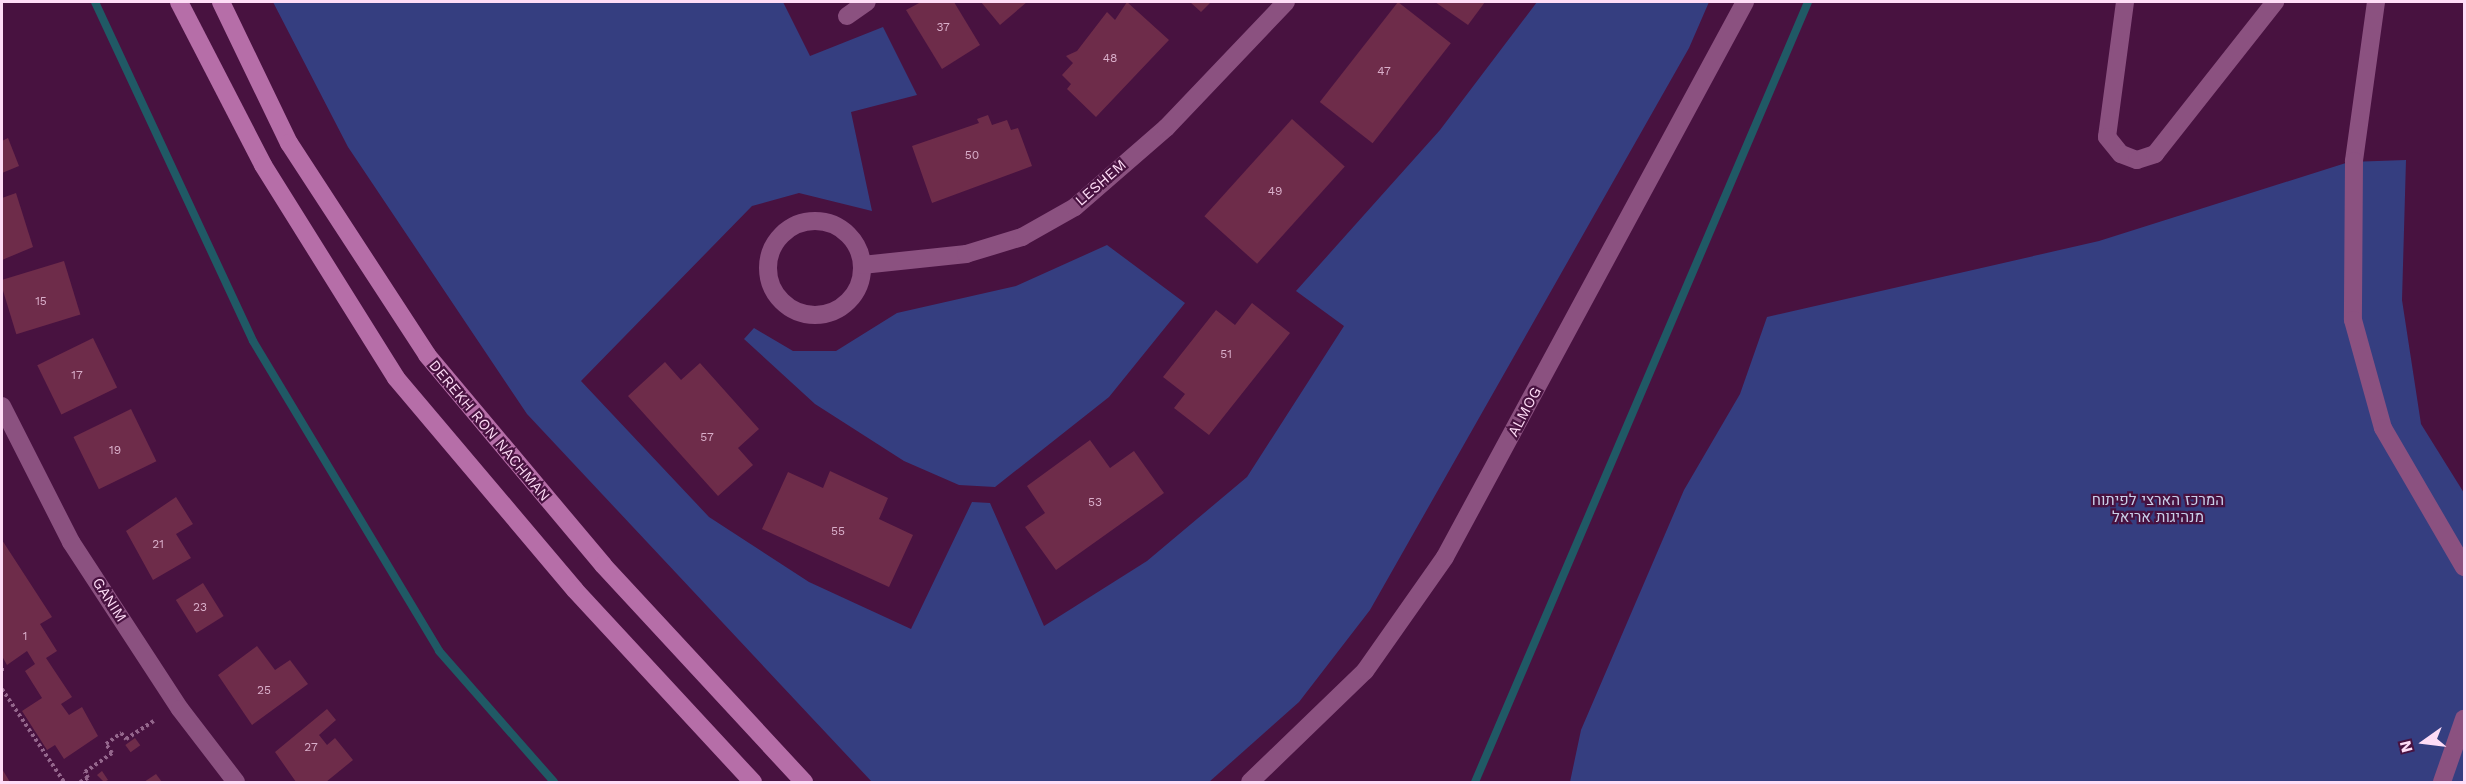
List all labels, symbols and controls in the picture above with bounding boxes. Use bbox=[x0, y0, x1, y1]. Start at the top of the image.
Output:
house number: 37 bbox=[936, 21, 950, 35]
house number: 48 bbox=[1103, 52, 1117, 66]
house number: 47 bbox=[1377, 65, 1391, 79]
house number: 50 bbox=[965, 149, 979, 163]
street label: LESHEM bbox=[1072, 156, 1130, 210]
house number: 49 bbox=[1268, 185, 1282, 199]
house number: 15 bbox=[35, 295, 47, 309]
house number: 51 bbox=[1220, 348, 1232, 362]
street label: DEREKH RON NACHMAN bbox=[425, 357, 553, 505]
house number: 17 bbox=[71, 369, 83, 383]
street label: ALMOG bbox=[1504, 384, 1546, 440]
house number: 57 bbox=[700, 431, 714, 445]
house number: 19 bbox=[109, 444, 121, 458]
park label: המרכז הארצי לפיתוח מנהיגות אריאל bbox=[2092, 491, 2224, 526]
house number: 53 bbox=[1088, 496, 1102, 510]
house number: 55 bbox=[831, 525, 845, 539]
house number: 21 bbox=[152, 538, 164, 552]
street label: GANIM bbox=[88, 575, 130, 625]
house number: 23 bbox=[193, 601, 207, 615]
house number: 1 bbox=[23, 630, 27, 644]
house number: 25 bbox=[257, 684, 271, 698]
north arrow bbox=[2394, 712, 2454, 772]
text: N bbox=[2395, 738, 2417, 755]
house number: 27 bbox=[304, 741, 318, 755]

